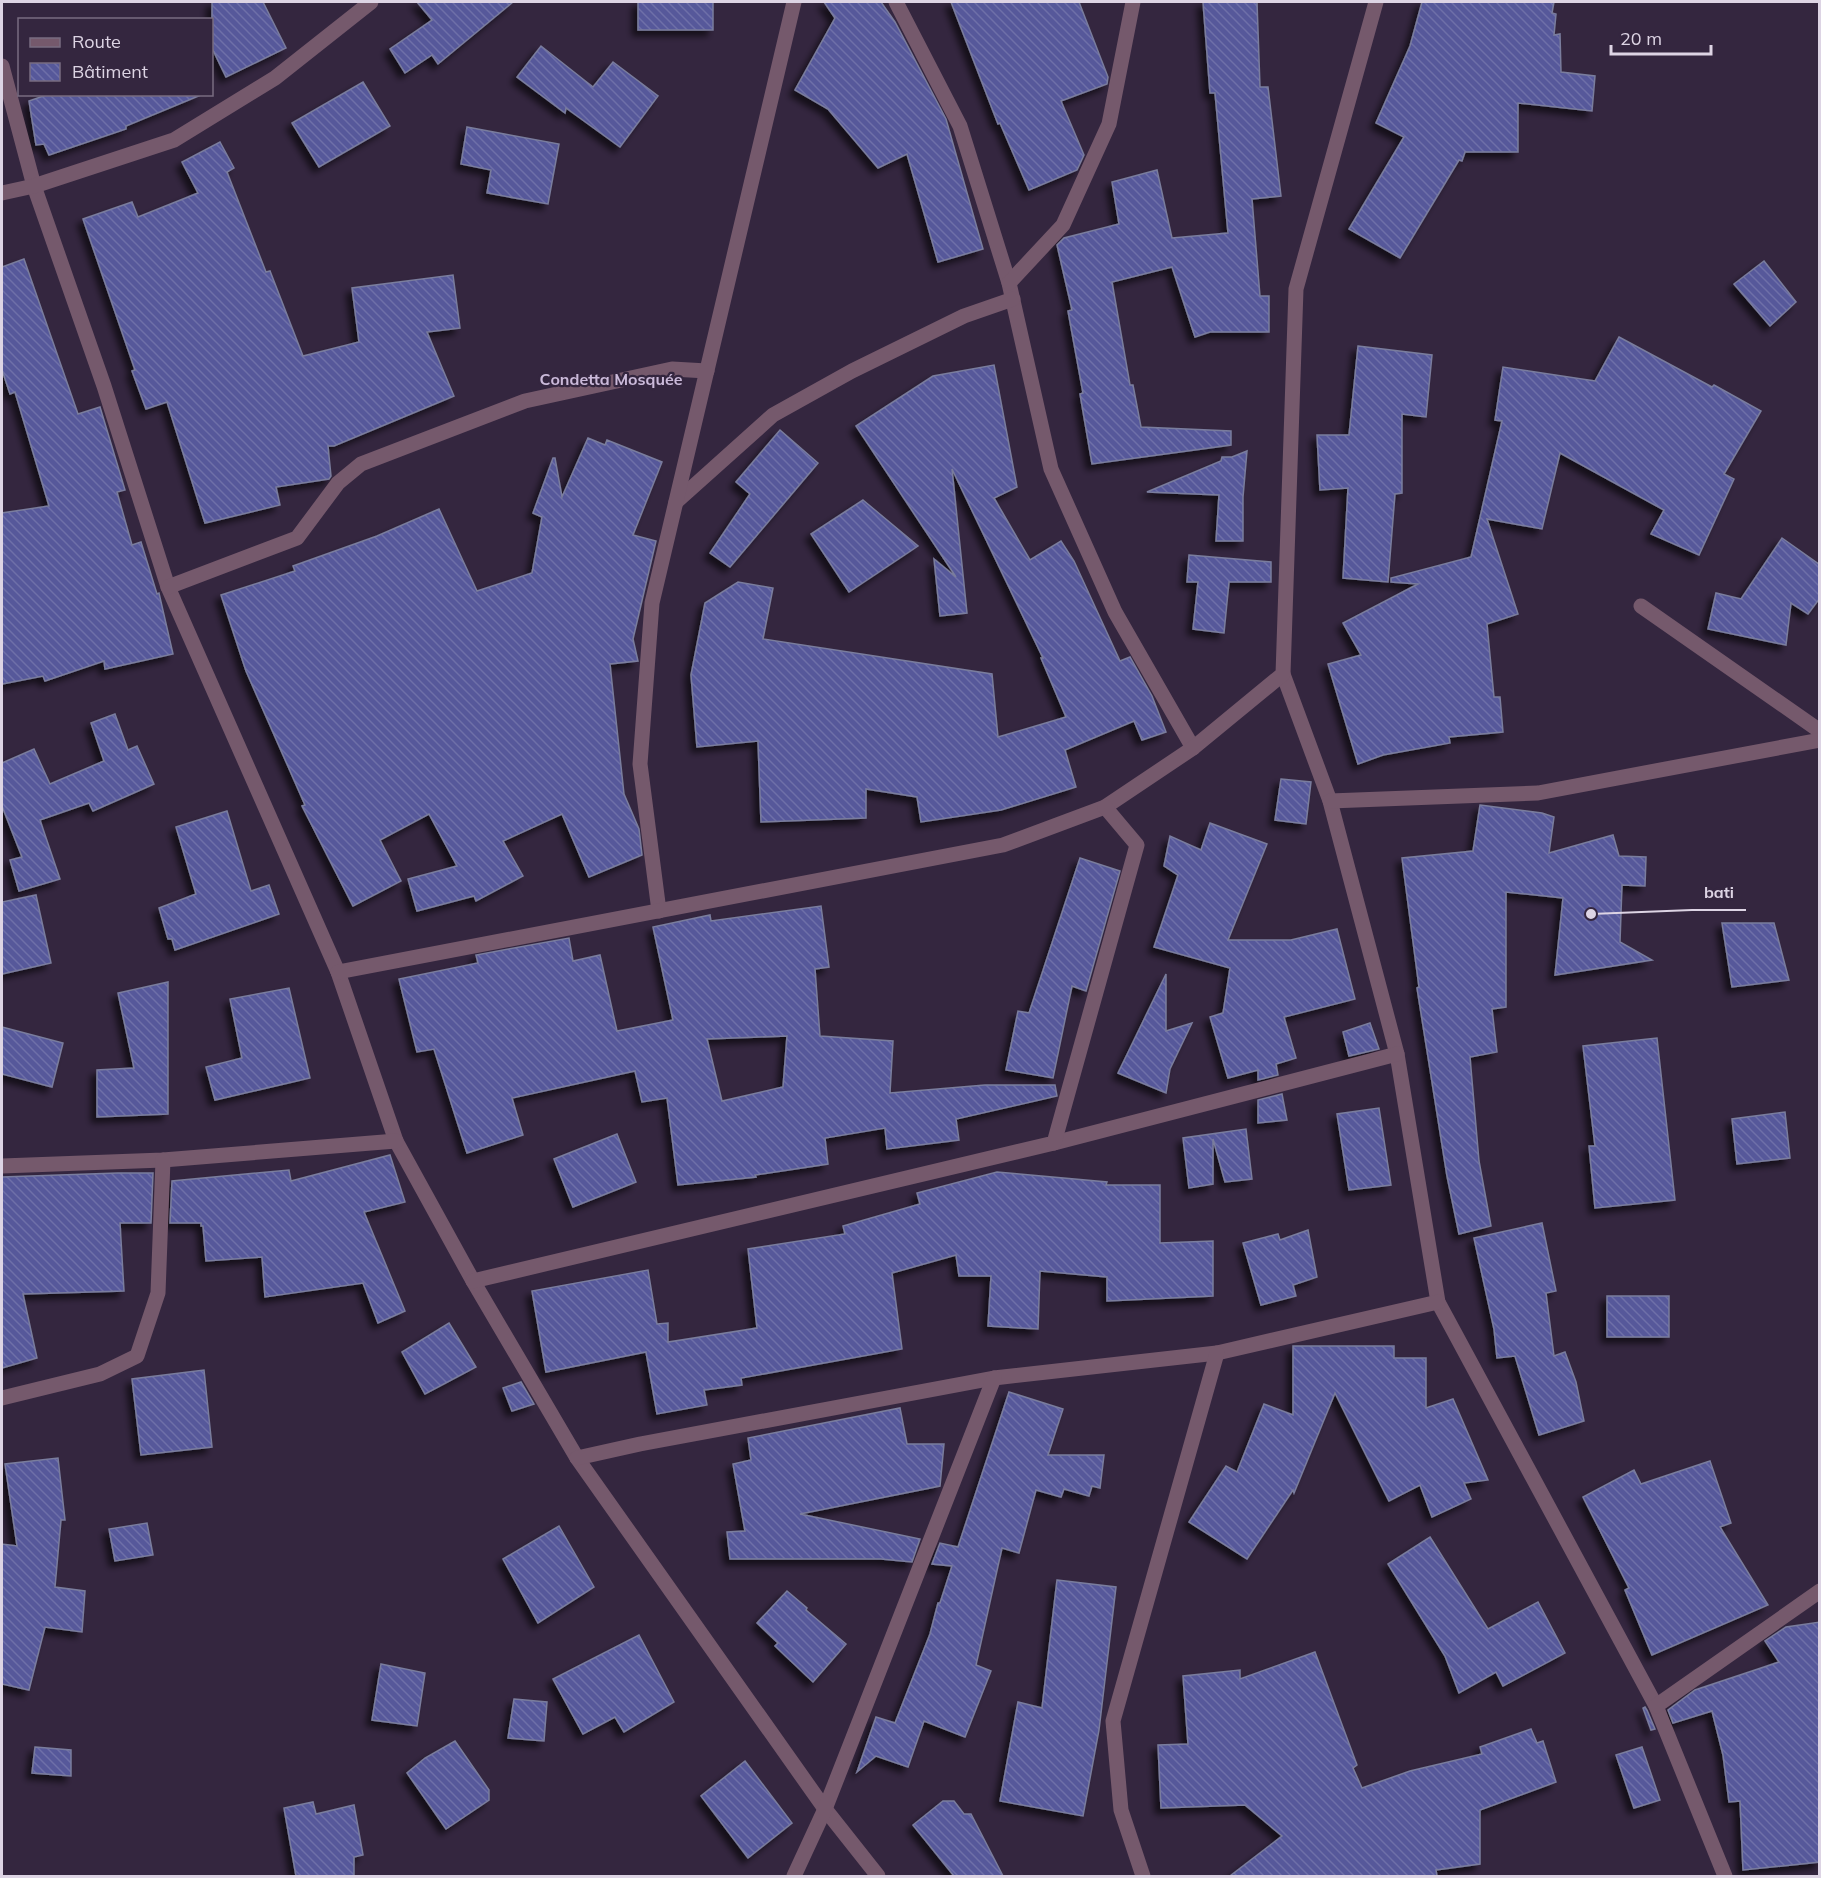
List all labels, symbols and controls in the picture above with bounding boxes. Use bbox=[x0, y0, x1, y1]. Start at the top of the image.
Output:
legend bbox=[18, 18, 213, 96]
scale bar bbox=[1611, 18, 1712, 56]
text: 20 m bbox=[1620, 27, 1662, 50]
text: Route bbox=[72, 30, 121, 53]
text: Bâtiment bbox=[72, 60, 148, 83]
district label: Сondetta Mosquée bbox=[539, 369, 683, 389]
callout: bati bbox=[1692, 876, 1746, 910]
text: bati bbox=[1704, 882, 1734, 902]

